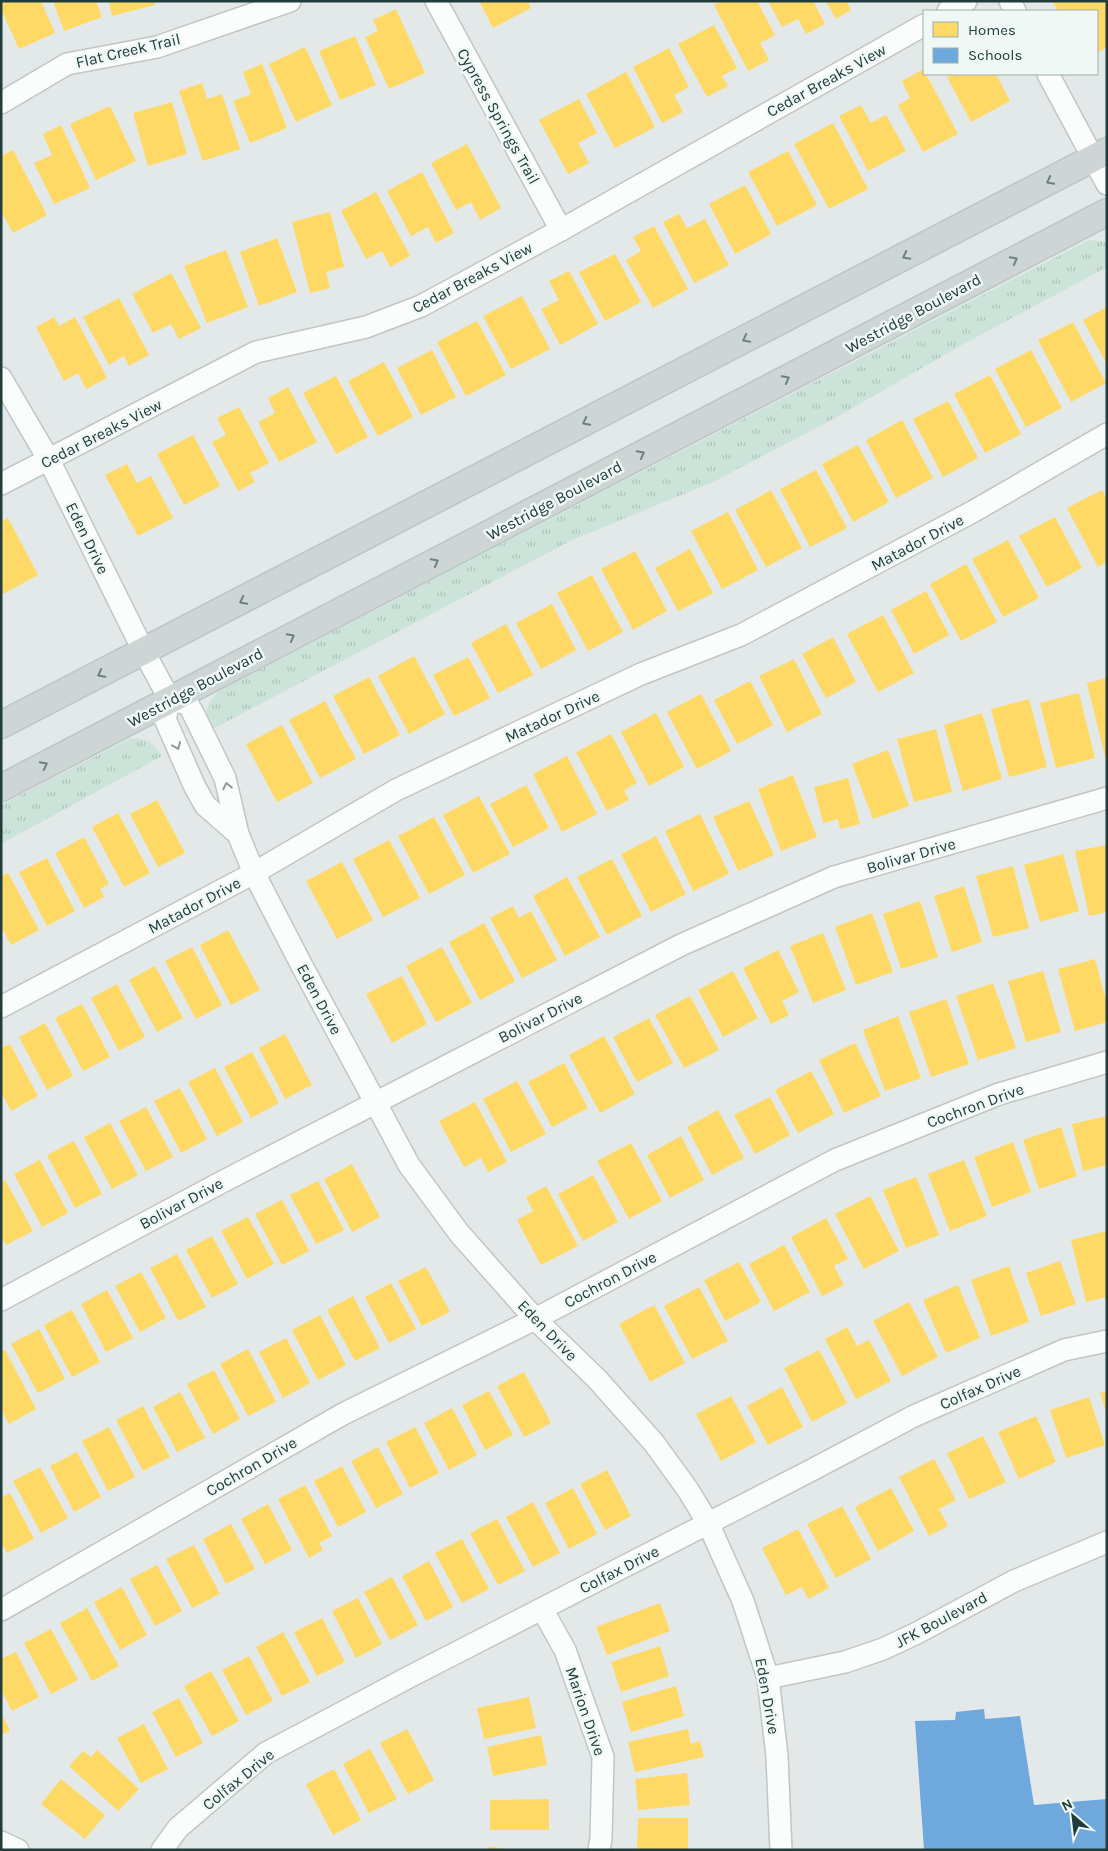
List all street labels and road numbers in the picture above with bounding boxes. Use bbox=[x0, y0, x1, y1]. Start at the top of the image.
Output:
street label: Flat Creek Trail bbox=[74, 29, 182, 72]
street label: Cedar Breaks View bbox=[763, 40, 890, 121]
street label: Cypress Springs Trail bbox=[453, 45, 544, 187]
street label: Cedar Breaks View bbox=[409, 238, 536, 317]
street label: Westridge Boulevard bbox=[842, 270, 984, 357]
street label: Cedar Breaks View bbox=[37, 395, 165, 472]
street label: Westridge Boulevard bbox=[483, 457, 625, 544]
street label: Eden Drive bbox=[62, 499, 113, 577]
street label: Matador Drive bbox=[868, 510, 967, 575]
street label: Westridge Boulevard bbox=[124, 644, 266, 731]
street label: Matador Drive bbox=[502, 686, 603, 747]
street label: Bolivar Drive bbox=[864, 834, 958, 877]
street label: Matador Drive bbox=[145, 873, 244, 938]
street label: Eden Drive bbox=[293, 961, 346, 1038]
street label: Bolivar Drive bbox=[495, 988, 585, 1047]
street label: Cochron Drive bbox=[924, 1079, 1026, 1132]
street label: Bolivar Drive bbox=[136, 1174, 226, 1233]
street label: Cochron Drive bbox=[561, 1247, 660, 1312]
street label: Eden Drive bbox=[514, 1296, 581, 1365]
street label: Colfax Drive bbox=[937, 1361, 1024, 1414]
street label: Cochron Drive bbox=[202, 1433, 300, 1500]
street label: Colfax Drive bbox=[576, 1541, 662, 1598]
street label: JFK Boulevard bbox=[892, 1587, 991, 1652]
street label: Eden Drive bbox=[751, 1656, 784, 1736]
street label: Marion Drive bbox=[561, 1664, 610, 1758]
street label: Colfax Drive bbox=[199, 1745, 278, 1814]

